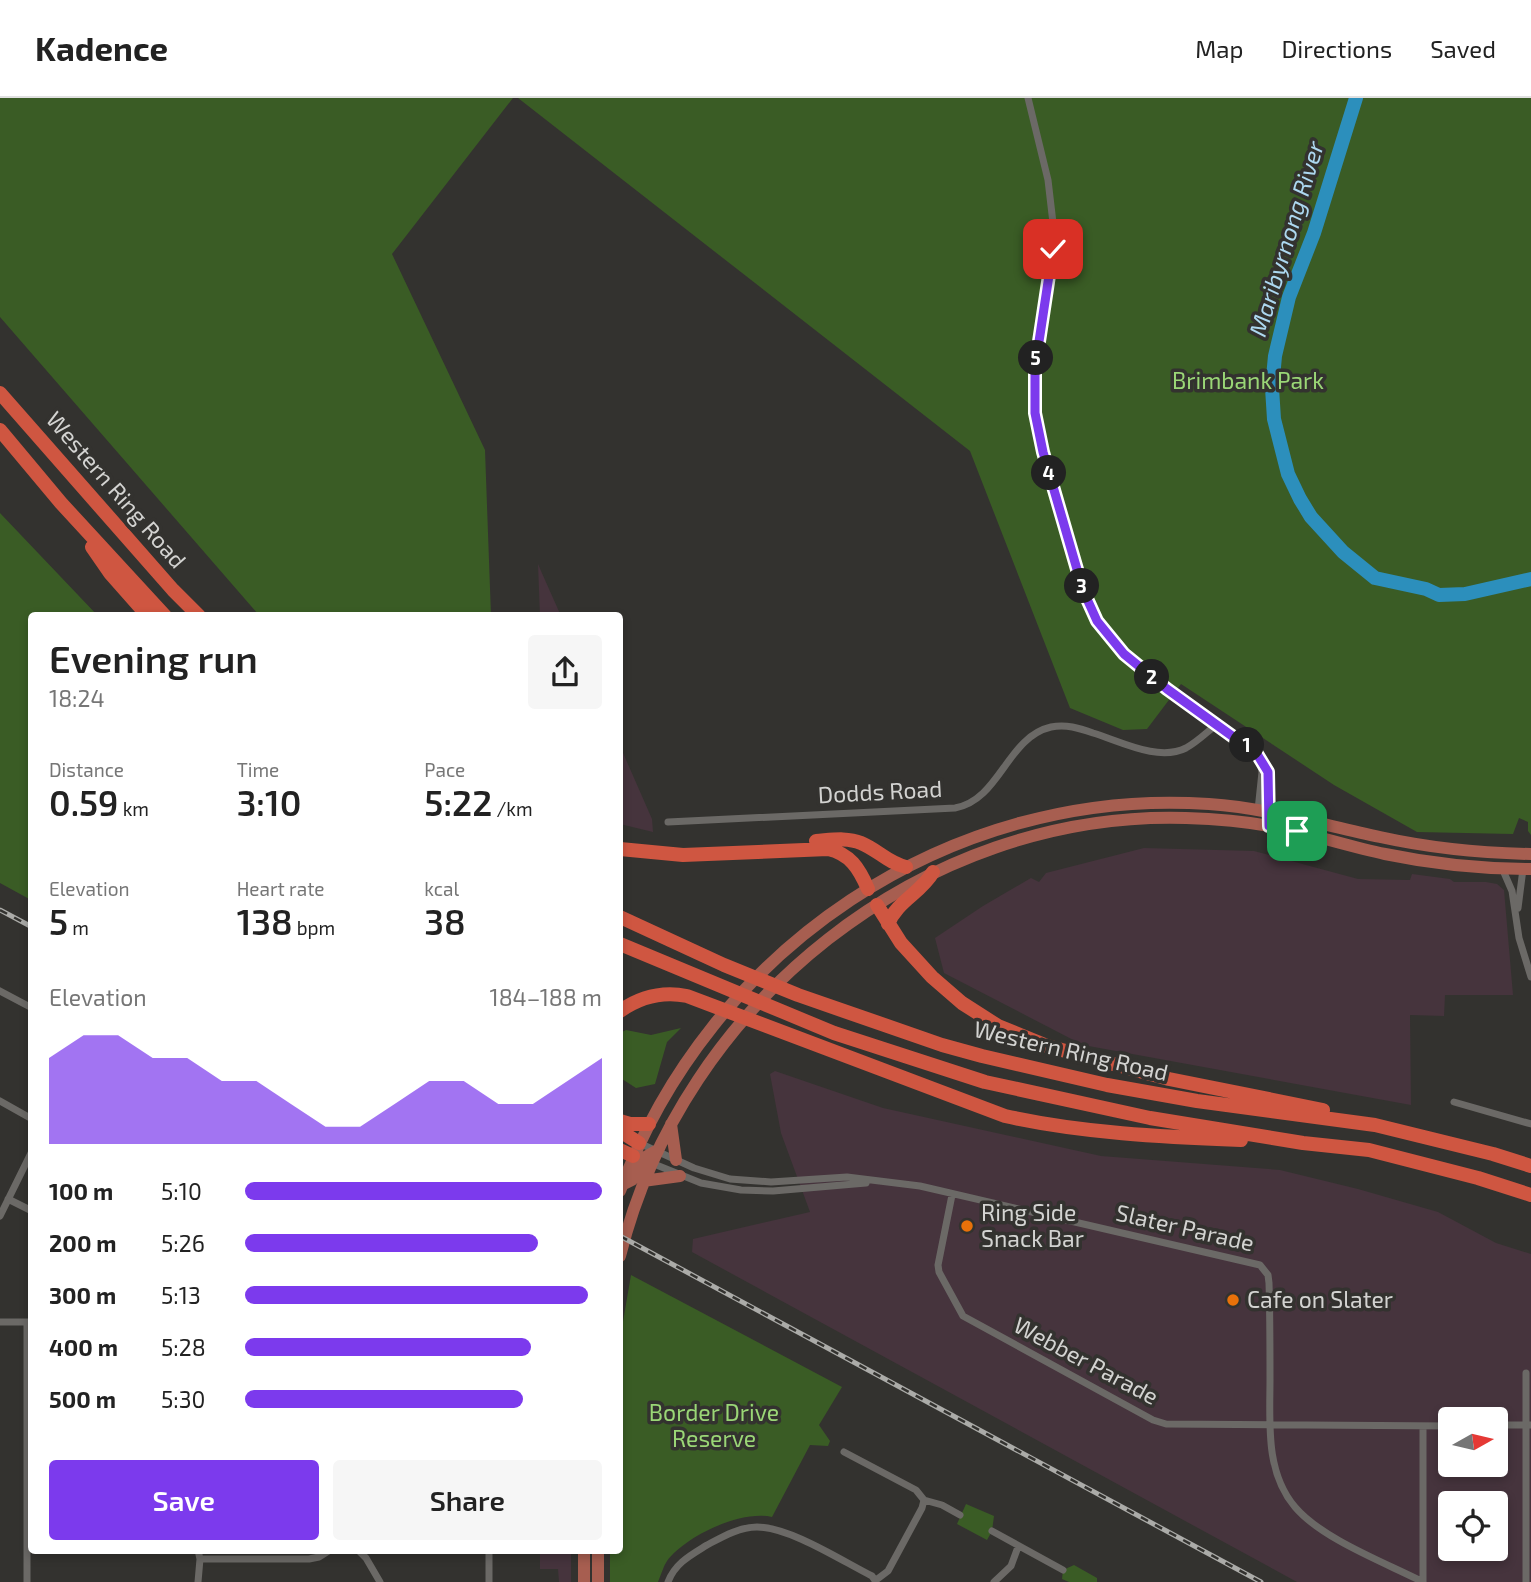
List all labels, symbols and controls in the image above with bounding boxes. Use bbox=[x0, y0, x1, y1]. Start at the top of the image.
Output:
text: Kadence bbox=[35, 28, 168, 68]
text: Map bbox=[1195, 34, 1243, 63]
text: Directions bbox=[1281, 34, 1392, 63]
text: Saved bbox=[1430, 34, 1496, 63]
water label: Maribyrnong River bbox=[1242, 137, 1329, 340]
pin bbox=[1023, 219, 1083, 279]
icon: check bbox=[1034, 230, 1072, 268]
pin: 5 bbox=[1018, 341, 1054, 376]
text: 5 bbox=[1030, 346, 1041, 369]
park label: Brimbank Park bbox=[1172, 366, 1324, 394]
street label: Western Ring Road bbox=[41, 405, 192, 573]
pin: 4 bbox=[1032, 456, 1066, 490]
text: 4 bbox=[1042, 461, 1055, 484]
pin: 3 bbox=[1064, 568, 1100, 603]
text: 3 bbox=[1076, 574, 1087, 597]
text: Evening run bbox=[49, 635, 258, 681]
button: share bbox=[528, 635, 602, 709]
pin: 2 bbox=[1134, 660, 1170, 694]
text: 2 bbox=[1146, 665, 1157, 688]
text: 18:24 bbox=[49, 684, 105, 712]
pin: 1 bbox=[1230, 728, 1264, 762]
text: 1 bbox=[1242, 733, 1251, 756]
text: Distance bbox=[49, 758, 124, 781]
text: Time bbox=[237, 758, 279, 781]
text: Pace bbox=[424, 758, 465, 781]
street label: Dodds Road bbox=[817, 774, 943, 808]
text: 0.59 bbox=[49, 781, 118, 823]
text: 3:10 bbox=[237, 781, 301, 823]
text: 5:22 bbox=[424, 781, 492, 823]
text: km bbox=[118, 797, 149, 820]
text: /km bbox=[492, 797, 533, 820]
pin bbox=[1267, 801, 1327, 861]
icon: arrive bbox=[1278, 812, 1316, 850]
text: Elevation bbox=[49, 877, 130, 900]
text: Heart rate bbox=[237, 877, 325, 900]
text: kcal bbox=[424, 877, 459, 900]
text: 5 bbox=[49, 900, 68, 942]
text: 138 bbox=[237, 900, 293, 942]
text: 38 bbox=[424, 900, 466, 942]
text: m bbox=[68, 916, 89, 939]
text: bpm bbox=[293, 916, 335, 939]
text: Elevation bbox=[49, 983, 147, 1011]
text: 184–188 m bbox=[490, 983, 602, 1011]
street label: Western Ring Road bbox=[971, 1014, 1171, 1086]
text: 100 m bbox=[49, 1177, 113, 1205]
text: 5:10 bbox=[161, 1177, 202, 1205]
place label: Ring Side Snack Bar bbox=[981, 1198, 1084, 1252]
street label: Slater Parade bbox=[1113, 1198, 1257, 1257]
marker: Ring Side Snack Bar bbox=[959, 1218, 975, 1234]
text: 200 m bbox=[49, 1229, 117, 1257]
text: 5:26 bbox=[161, 1229, 205, 1257]
text: 300 m bbox=[49, 1281, 116, 1309]
text: 5:13 bbox=[161, 1281, 201, 1309]
place label: Cafe on Slater bbox=[1247, 1285, 1393, 1313]
marker: Cafe on Slater bbox=[1225, 1292, 1241, 1308]
street label: Webber Parade bbox=[1009, 1310, 1164, 1410]
text: 400 m bbox=[49, 1333, 118, 1361]
text: 5:28 bbox=[161, 1333, 206, 1361]
text: 500 m bbox=[49, 1385, 116, 1413]
text: 5:30 bbox=[161, 1385, 205, 1413]
park label: Border Drive Reserve bbox=[649, 1398, 779, 1452]
north arrow bbox=[1438, 1407, 1508, 1477]
map controls bbox=[1438, 1407, 1508, 1561]
button: Save bbox=[49, 1460, 319, 1540]
button: Share bbox=[333, 1460, 602, 1540]
button: locate bbox=[1438, 1491, 1508, 1561]

